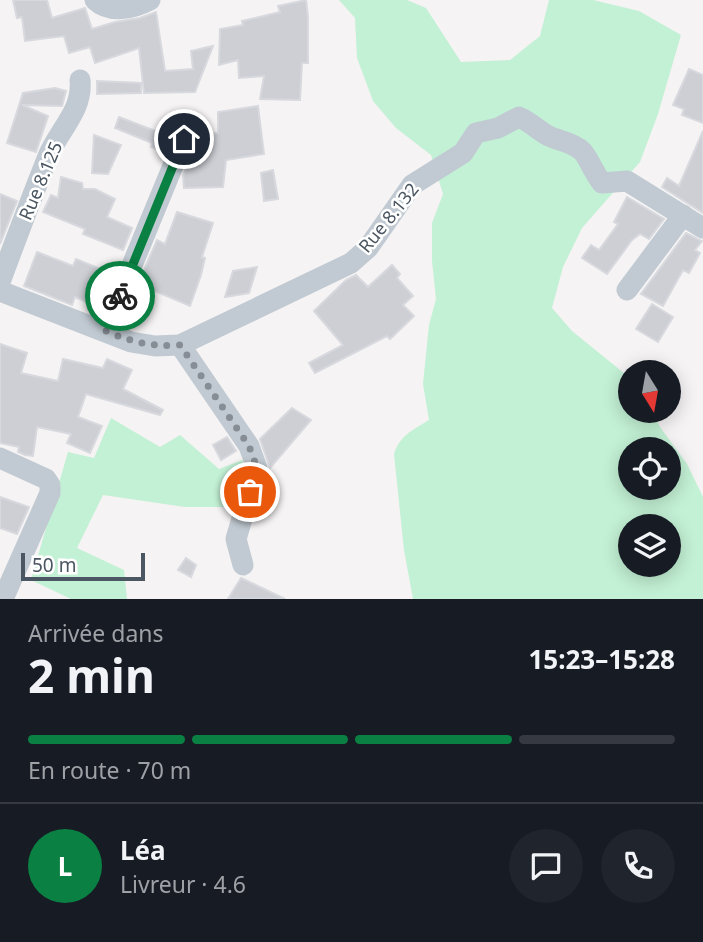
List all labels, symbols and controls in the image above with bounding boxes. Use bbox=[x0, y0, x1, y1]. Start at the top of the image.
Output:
pin bbox=[154, 109, 214, 169]
icon: home bbox=[165, 120, 203, 158]
street label: Rue 8.125 bbox=[13, 138, 67, 224]
street label: Rue 8.132 bbox=[353, 178, 424, 257]
courier bbox=[85, 261, 155, 331]
icon: bike bbox=[101, 277, 139, 315]
north arrow bbox=[618, 360, 681, 424]
map controls bbox=[618, 360, 681, 577]
button: locate bbox=[618, 437, 681, 500]
pin bbox=[220, 462, 280, 522]
icon: bag bbox=[231, 473, 269, 511]
button: layers bbox=[618, 514, 681, 577]
scale bar bbox=[21, 550, 145, 582]
text: 50 m bbox=[32, 552, 76, 578]
text: Arrivée dans bbox=[28, 617, 164, 649]
text: 15:23–15:28 bbox=[528, 641, 675, 677]
text: 2 min bbox=[28, 644, 155, 706]
text: En route · 70 m bbox=[28, 754, 191, 786]
button: chat bbox=[509, 829, 583, 903]
button: phone bbox=[601, 829, 675, 903]
text: Léa bbox=[120, 832, 166, 868]
text: L bbox=[58, 848, 72, 884]
text: Livreur · 4.6 bbox=[120, 868, 246, 900]

